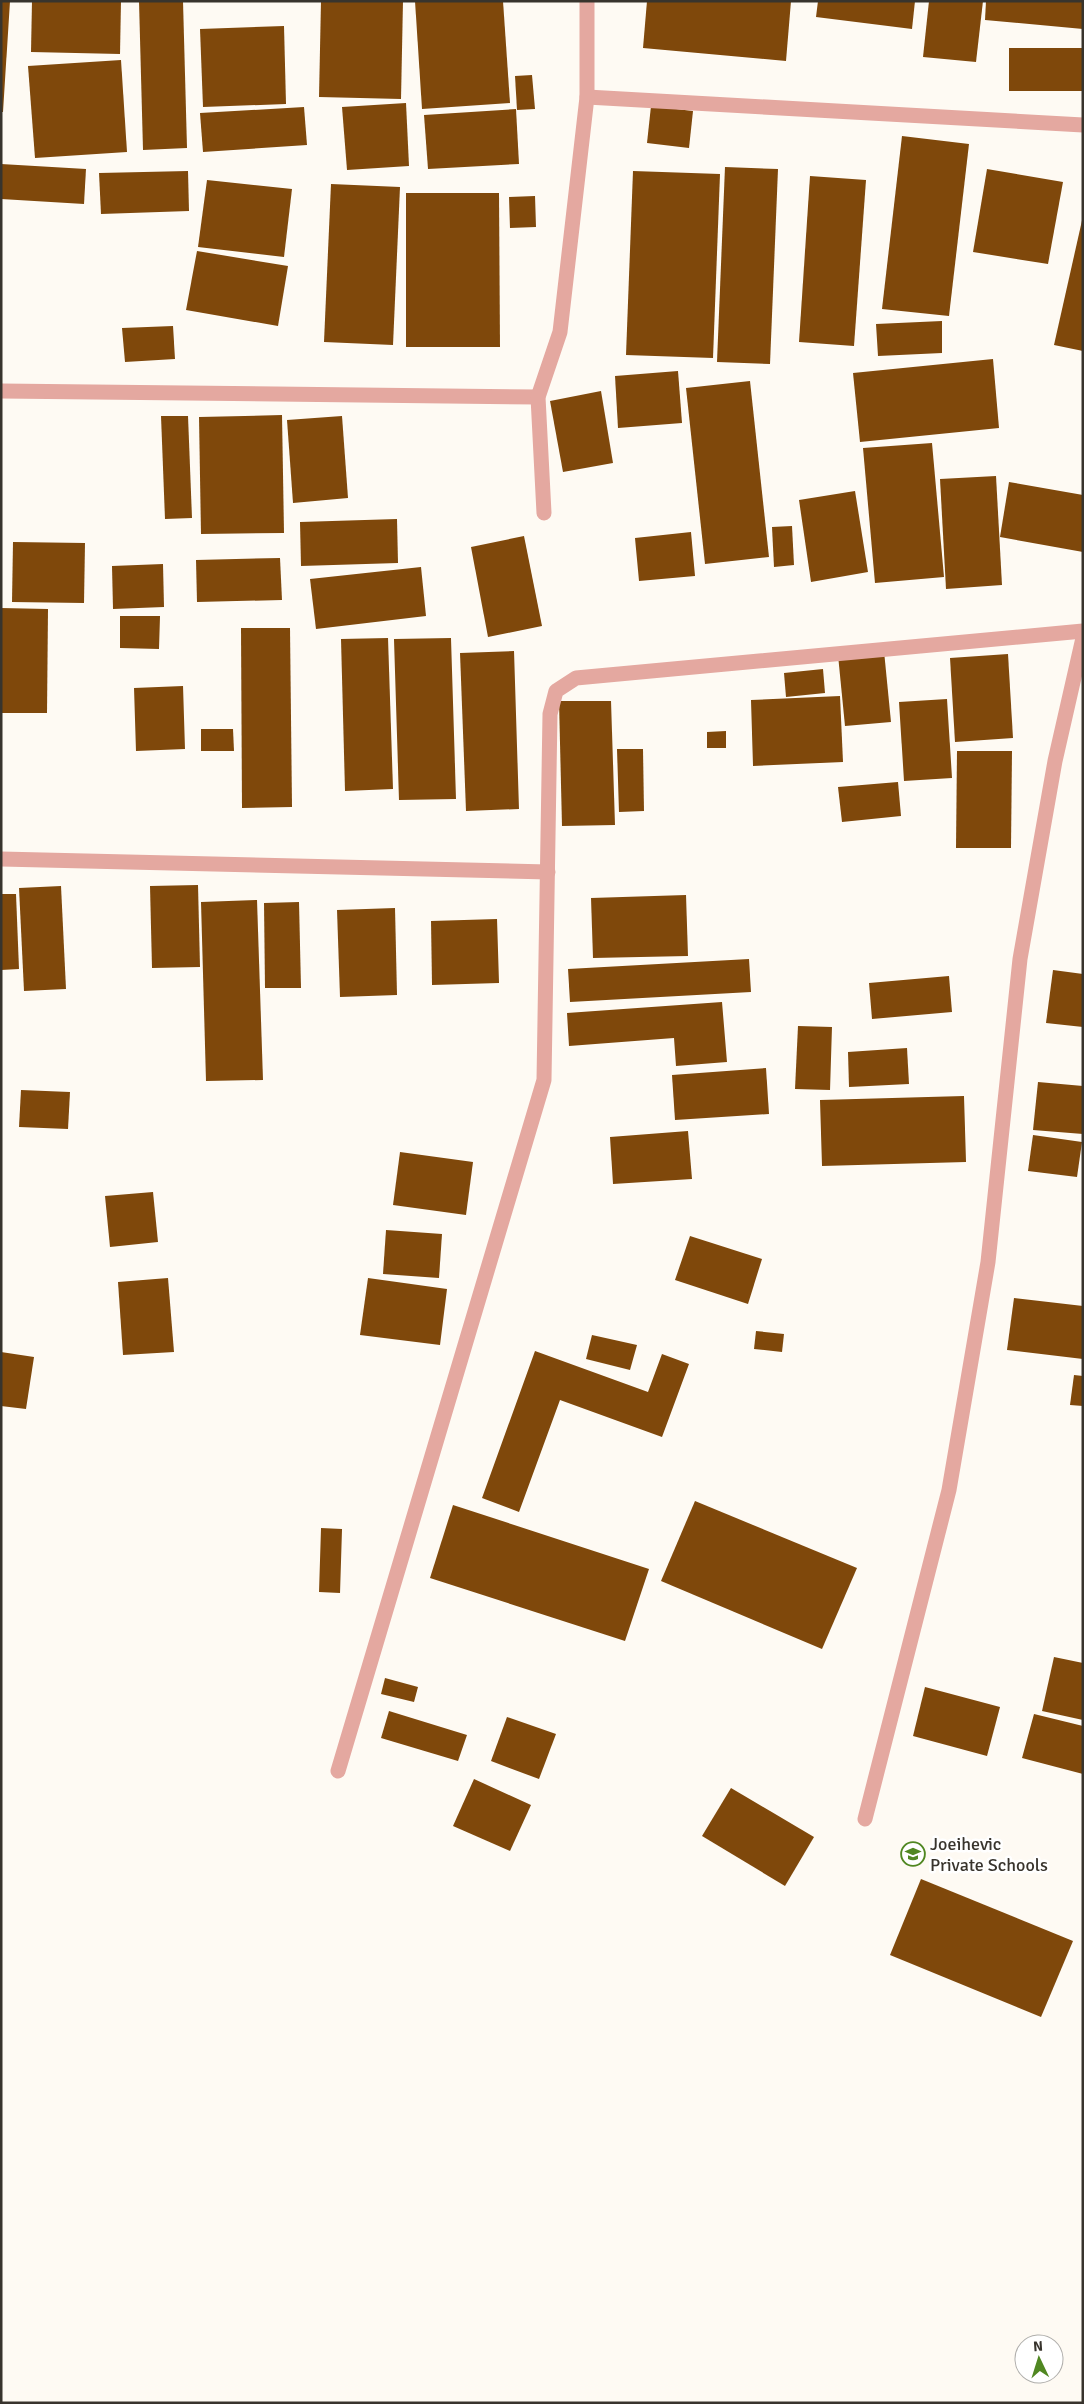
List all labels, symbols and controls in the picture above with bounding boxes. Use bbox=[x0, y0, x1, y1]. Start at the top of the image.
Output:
place label: Joeihevic Private Schools bbox=[930, 1833, 1048, 1876]
school or university icon: Joeihevic Private Schools bbox=[900, 1841, 926, 1867]
north arrow bbox=[1014, 2334, 1064, 2384]
text: N bbox=[1033, 2338, 1044, 2355]

